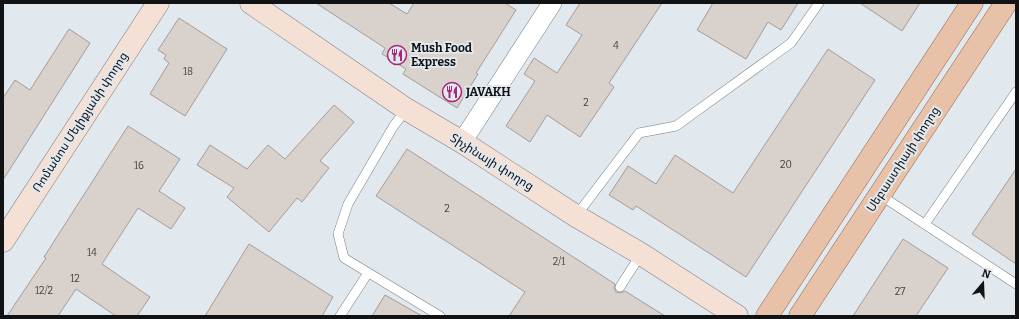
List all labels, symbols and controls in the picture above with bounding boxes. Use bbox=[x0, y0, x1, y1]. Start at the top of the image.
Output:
house number: 4 bbox=[613, 40, 619, 52]
place label: Mush Food Express bbox=[411, 41, 473, 69]
restaurant icon: Mush Food Express bbox=[386, 44, 408, 66]
street label: Ռոմանոս Մելիքյանի փողոց bbox=[29, 49, 131, 195]
house number: 18 bbox=[183, 66, 193, 78]
restaurant icon: JAVAKH bbox=[441, 81, 463, 103]
place label: JAVAKH bbox=[465, 85, 511, 99]
house number: 2 bbox=[583, 97, 589, 109]
street label: Սեբաստիայի փողոց bbox=[864, 104, 942, 214]
street label: Տիչինայի փողոց bbox=[448, 131, 536, 193]
house number: 20 bbox=[780, 159, 792, 171]
house number: 16 bbox=[134, 160, 144, 172]
house number: 2 bbox=[444, 203, 450, 215]
house number: 14 bbox=[87, 247, 97, 259]
house number: 2/1 bbox=[553, 256, 565, 268]
north arrow bbox=[963, 263, 1003, 303]
text: N bbox=[980, 266, 993, 282]
house number: 12 bbox=[70, 273, 80, 285]
house number: 12/2 bbox=[35, 285, 53, 297]
house number: 27 bbox=[895, 286, 905, 298]

